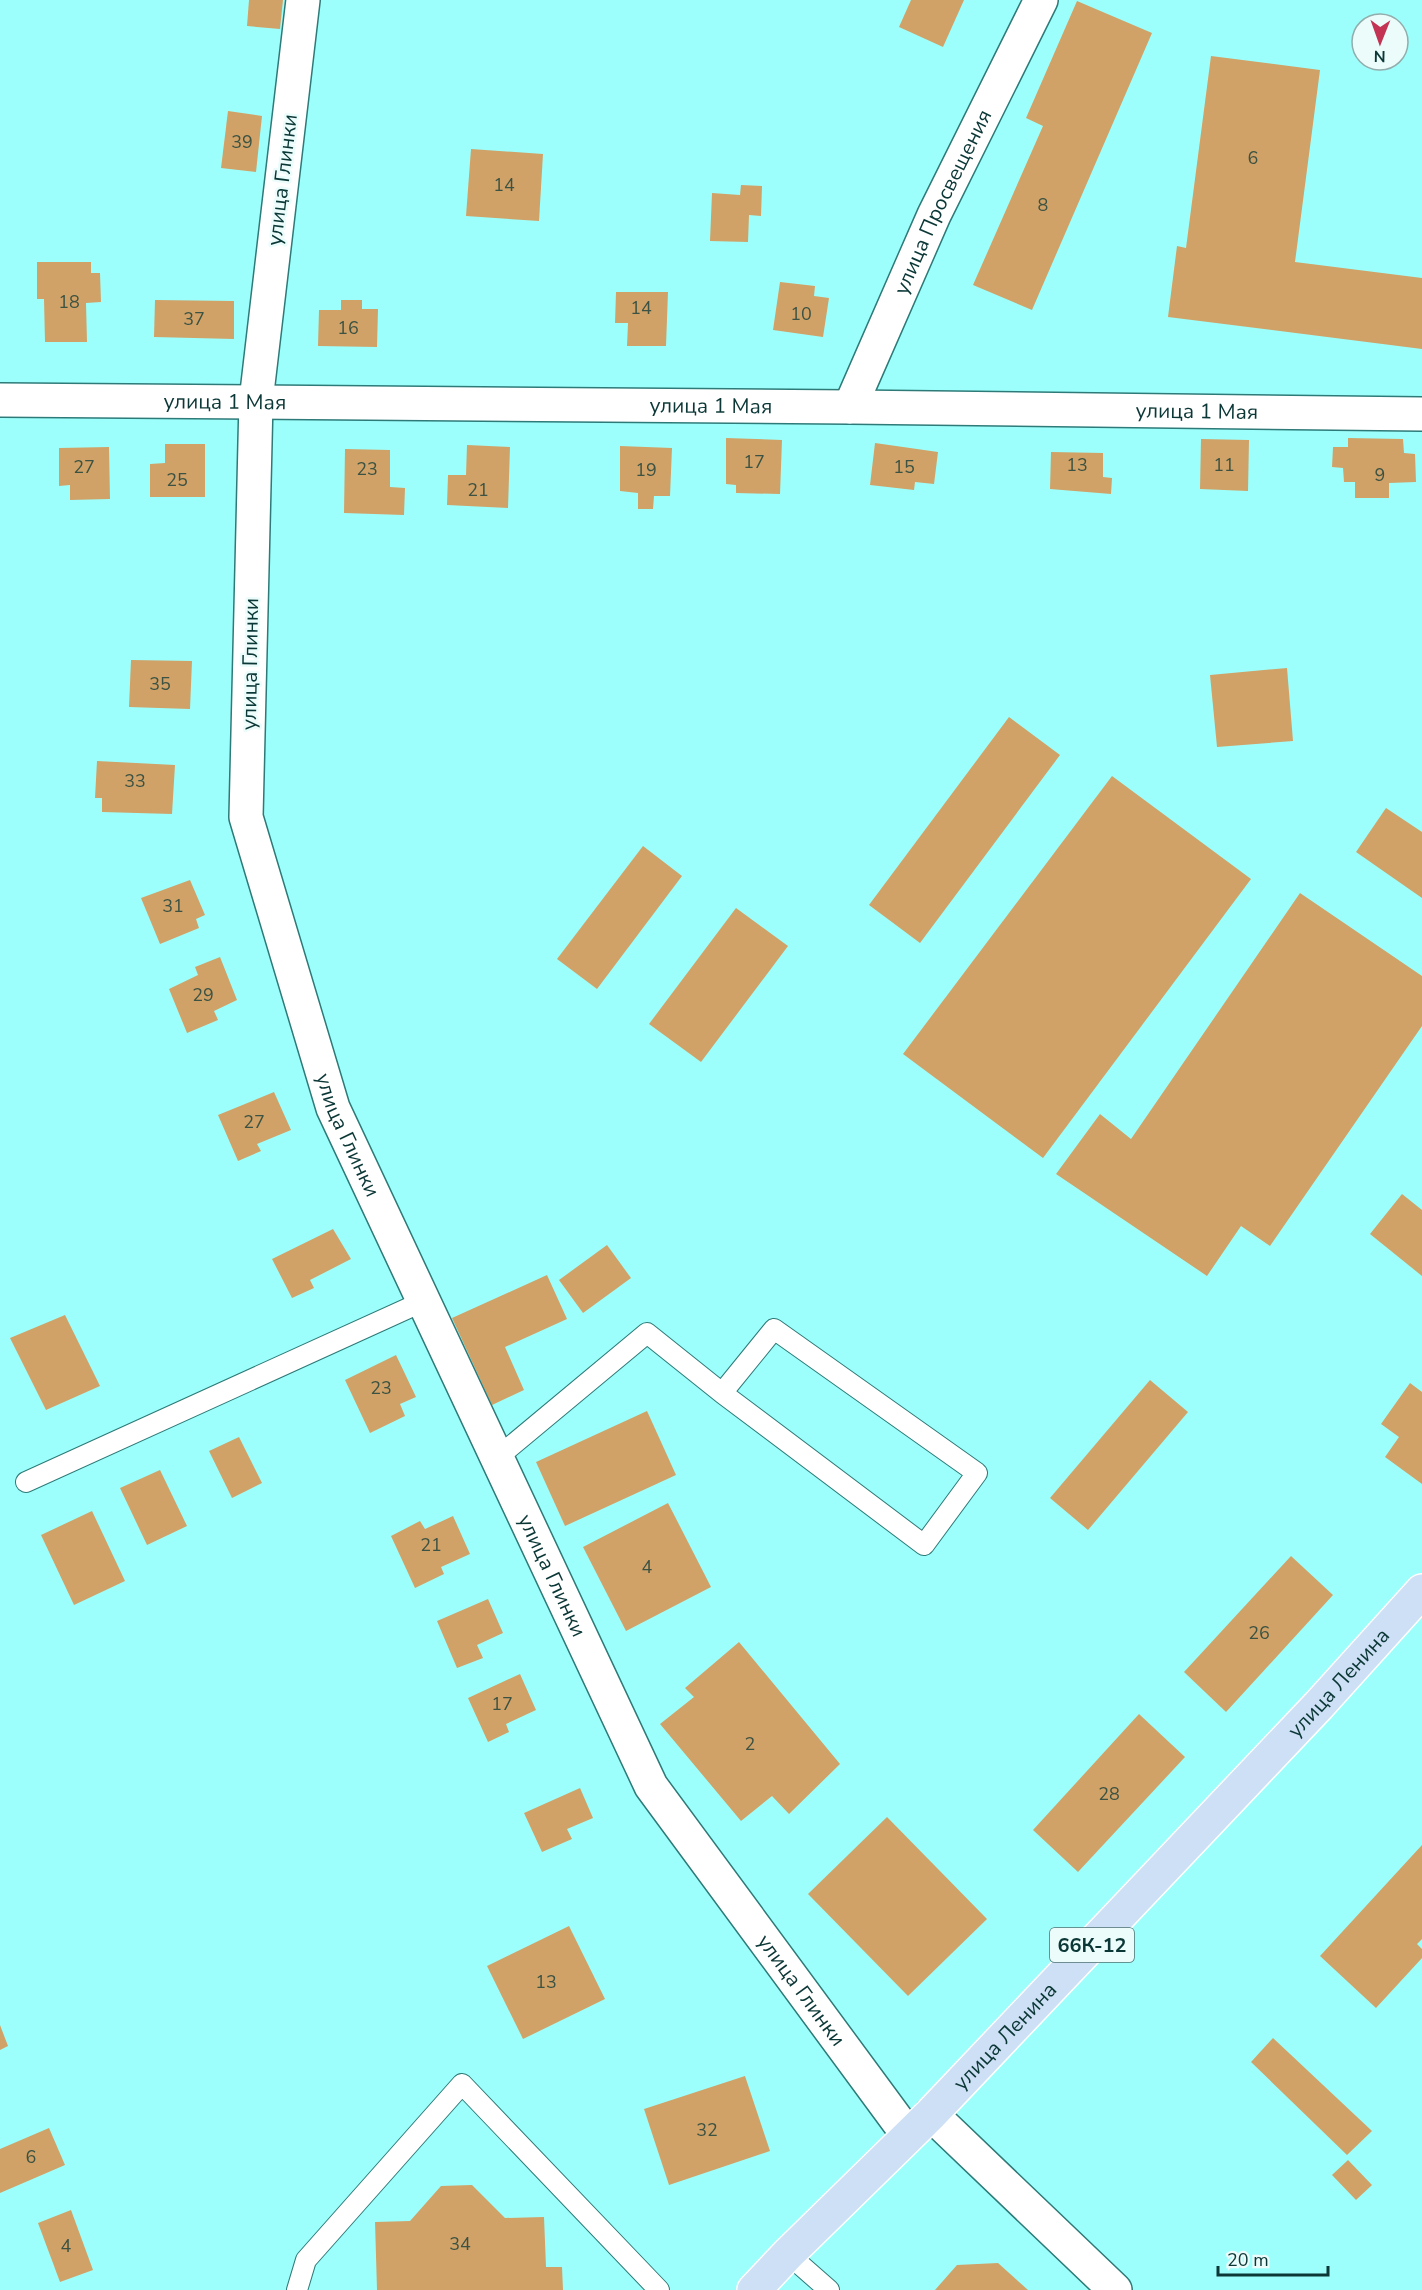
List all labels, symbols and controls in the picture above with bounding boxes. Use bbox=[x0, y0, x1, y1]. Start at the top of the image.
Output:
north arrow bbox=[1350, 12, 1410, 72]
text: N bbox=[1374, 45, 1386, 67]
street label: улица Просвещения bbox=[887, 105, 998, 299]
street label: улица Глинки bbox=[260, 113, 304, 247]
house number: 39 bbox=[231, 130, 253, 154]
house number: 6 bbox=[1248, 146, 1258, 170]
house number: 14 bbox=[493, 173, 515, 197]
house number: 8 bbox=[1038, 193, 1048, 217]
house number: 18 bbox=[58, 290, 80, 314]
house number: 14 bbox=[630, 296, 652, 320]
house number: 10 bbox=[790, 302, 812, 326]
house number: 37 bbox=[183, 307, 205, 331]
house number: 16 bbox=[337, 316, 359, 340]
street label: улица 1 Мая bbox=[164, 387, 286, 416]
street label: улица 1 Мая bbox=[650, 391, 772, 420]
street label: улица 1 Мая bbox=[1135, 396, 1258, 426]
house number: 17 bbox=[743, 450, 765, 474]
house number: 13 bbox=[1066, 453, 1088, 477]
house number: 11 bbox=[1213, 453, 1235, 477]
house number: 27 bbox=[73, 455, 95, 479]
house number: 15 bbox=[893, 455, 915, 479]
house number: 23 bbox=[356, 457, 378, 481]
house number: 19 bbox=[635, 458, 657, 482]
house number: 9 bbox=[1375, 463, 1385, 487]
house number: 25 bbox=[166, 468, 188, 492]
house number: 21 bbox=[467, 478, 489, 502]
street label: улица Глинки bbox=[235, 598, 265, 730]
house number: 35 bbox=[149, 672, 171, 696]
house number: 33 bbox=[124, 769, 146, 793]
house number: 31 bbox=[162, 894, 184, 918]
house number: 29 bbox=[192, 983, 214, 1007]
street label: улица Глинки bbox=[309, 1070, 387, 1201]
house number: 27 bbox=[243, 1110, 265, 1134]
house number: 23 bbox=[370, 1376, 392, 1400]
street label: улица Глинки bbox=[512, 1510, 593, 1641]
house number: 21 bbox=[420, 1533, 442, 1557]
house number: 4 bbox=[642, 1555, 653, 1579]
house number: 26 bbox=[1248, 1621, 1270, 1645]
street label: улица Ленина bbox=[1281, 1622, 1396, 1744]
house number: 17 bbox=[491, 1692, 513, 1716]
house number: 2 bbox=[745, 1732, 755, 1756]
house number: 28 bbox=[1098, 1782, 1120, 1806]
road number: 66К-12 bbox=[1050, 1928, 1134, 1962]
street label: улица Глинки bbox=[751, 1929, 852, 2052]
house number: 13 bbox=[535, 1970, 557, 1994]
street label: улица Ленина bbox=[947, 1976, 1063, 2096]
house number: 32 bbox=[696, 2118, 718, 2142]
house number: 6 bbox=[26, 2145, 36, 2169]
house number: 34 bbox=[449, 2232, 471, 2256]
house number: 4 bbox=[61, 2234, 72, 2258]
scale bar bbox=[1218, 2239, 1328, 2277]
text: 20 m bbox=[1227, 2248, 1269, 2272]

